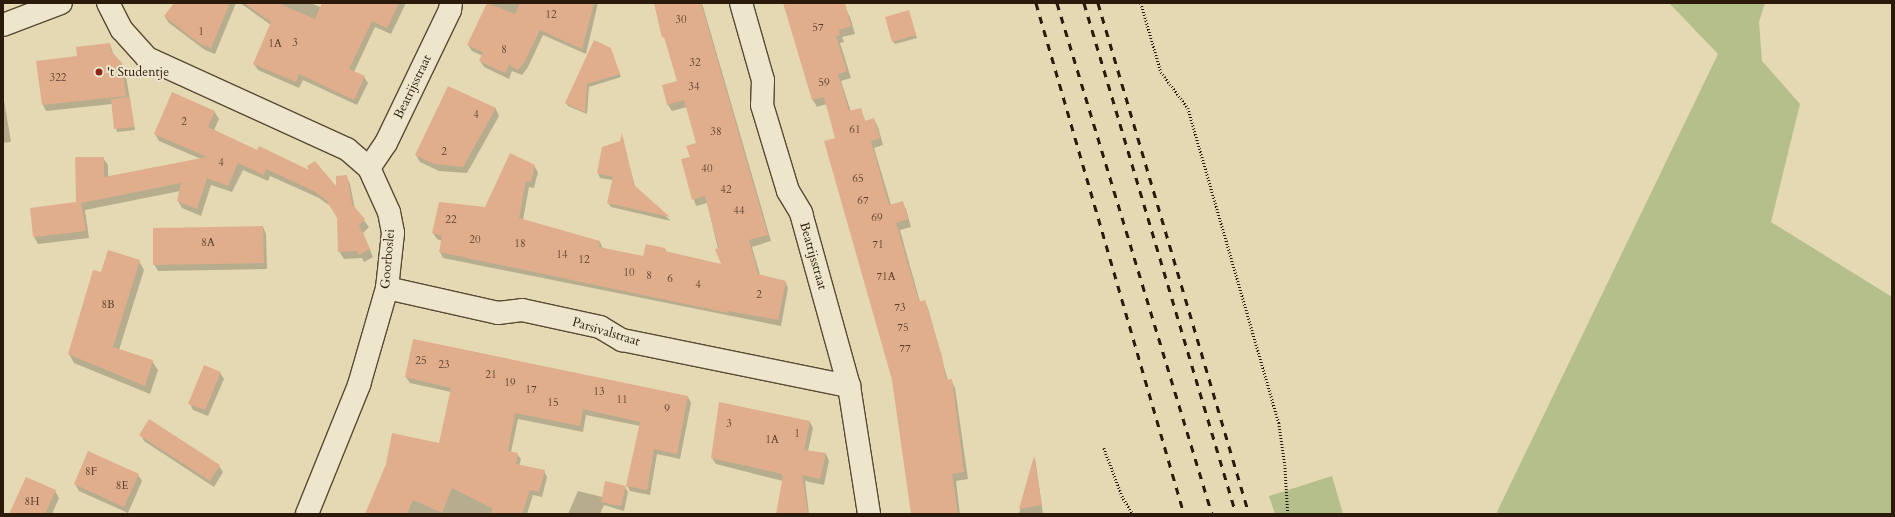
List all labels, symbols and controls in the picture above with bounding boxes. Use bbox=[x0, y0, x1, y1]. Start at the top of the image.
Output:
house number: 12 bbox=[545, 8, 557, 22]
house number: 30 bbox=[675, 13, 687, 27]
house number: 57 bbox=[812, 21, 824, 35]
house number: 1 bbox=[198, 25, 204, 39]
house number: 3 bbox=[292, 36, 298, 50]
house number: 1A bbox=[268, 37, 282, 51]
house number: 8 bbox=[501, 43, 507, 57]
street label: Beatrijsstraat bbox=[391, 52, 435, 122]
house number: 32 bbox=[689, 56, 701, 70]
place label: 't Studentje bbox=[107, 64, 169, 80]
marker: 't Studentje bbox=[94, 67, 104, 77]
house number: 322 bbox=[50, 71, 66, 85]
house number: 59 bbox=[818, 76, 830, 90]
house number: 34 bbox=[688, 80, 700, 94]
house number: 4 bbox=[473, 108, 479, 122]
house number: 2 bbox=[181, 115, 187, 129]
house number: 61 bbox=[849, 123, 861, 137]
house number: 38 bbox=[710, 125, 722, 139]
house number: 2 bbox=[441, 145, 447, 159]
house number: 4 bbox=[218, 156, 224, 170]
house number: 40 bbox=[701, 162, 713, 176]
house number: 65 bbox=[852, 172, 864, 186]
house number: 42 bbox=[720, 183, 732, 197]
house number: 67 bbox=[857, 194, 869, 208]
house number: 44 bbox=[733, 204, 745, 218]
house number: 69 bbox=[871, 211, 883, 225]
house number: 22 bbox=[445, 213, 457, 227]
street label: Beatrijsstraat bbox=[796, 220, 830, 292]
street label: Goorboslei bbox=[378, 228, 398, 290]
house number: 20 bbox=[469, 233, 481, 247]
house number: 8A bbox=[201, 236, 215, 250]
house number: 18 bbox=[514, 237, 526, 251]
house number: 71 bbox=[872, 238, 884, 252]
house number: 14 bbox=[556, 248, 568, 262]
house number: 12 bbox=[578, 253, 590, 267]
house number: 10 bbox=[623, 266, 635, 280]
house number: 8 bbox=[646, 269, 652, 283]
house number: 71A bbox=[876, 270, 896, 284]
house number: 6 bbox=[667, 272, 673, 286]
house number: 4 bbox=[695, 278, 701, 292]
house number: 2 bbox=[756, 288, 762, 302]
house number: 8B bbox=[101, 298, 115, 312]
house number: 73 bbox=[894, 301, 906, 315]
street label: Parsivalstraat bbox=[570, 314, 642, 350]
house number: 75 bbox=[897, 321, 909, 335]
house number: 77 bbox=[899, 342, 911, 356]
house number: 25 bbox=[415, 354, 427, 368]
house number: 23 bbox=[438, 358, 450, 372]
house number: 21 bbox=[485, 368, 497, 382]
house number: 19 bbox=[504, 376, 516, 390]
house number: 17 bbox=[525, 383, 537, 397]
house number: 13 bbox=[593, 385, 605, 399]
house number: 11 bbox=[616, 393, 628, 407]
house number: 15 bbox=[547, 396, 559, 410]
house number: 9 bbox=[664, 402, 670, 416]
house number: 3 bbox=[726, 417, 732, 431]
house number: 1 bbox=[794, 427, 800, 441]
house number: 1A bbox=[765, 433, 779, 447]
house number: 8F bbox=[85, 465, 97, 479]
house number: 8E bbox=[116, 479, 128, 493]
house number: 8H bbox=[25, 495, 39, 509]

